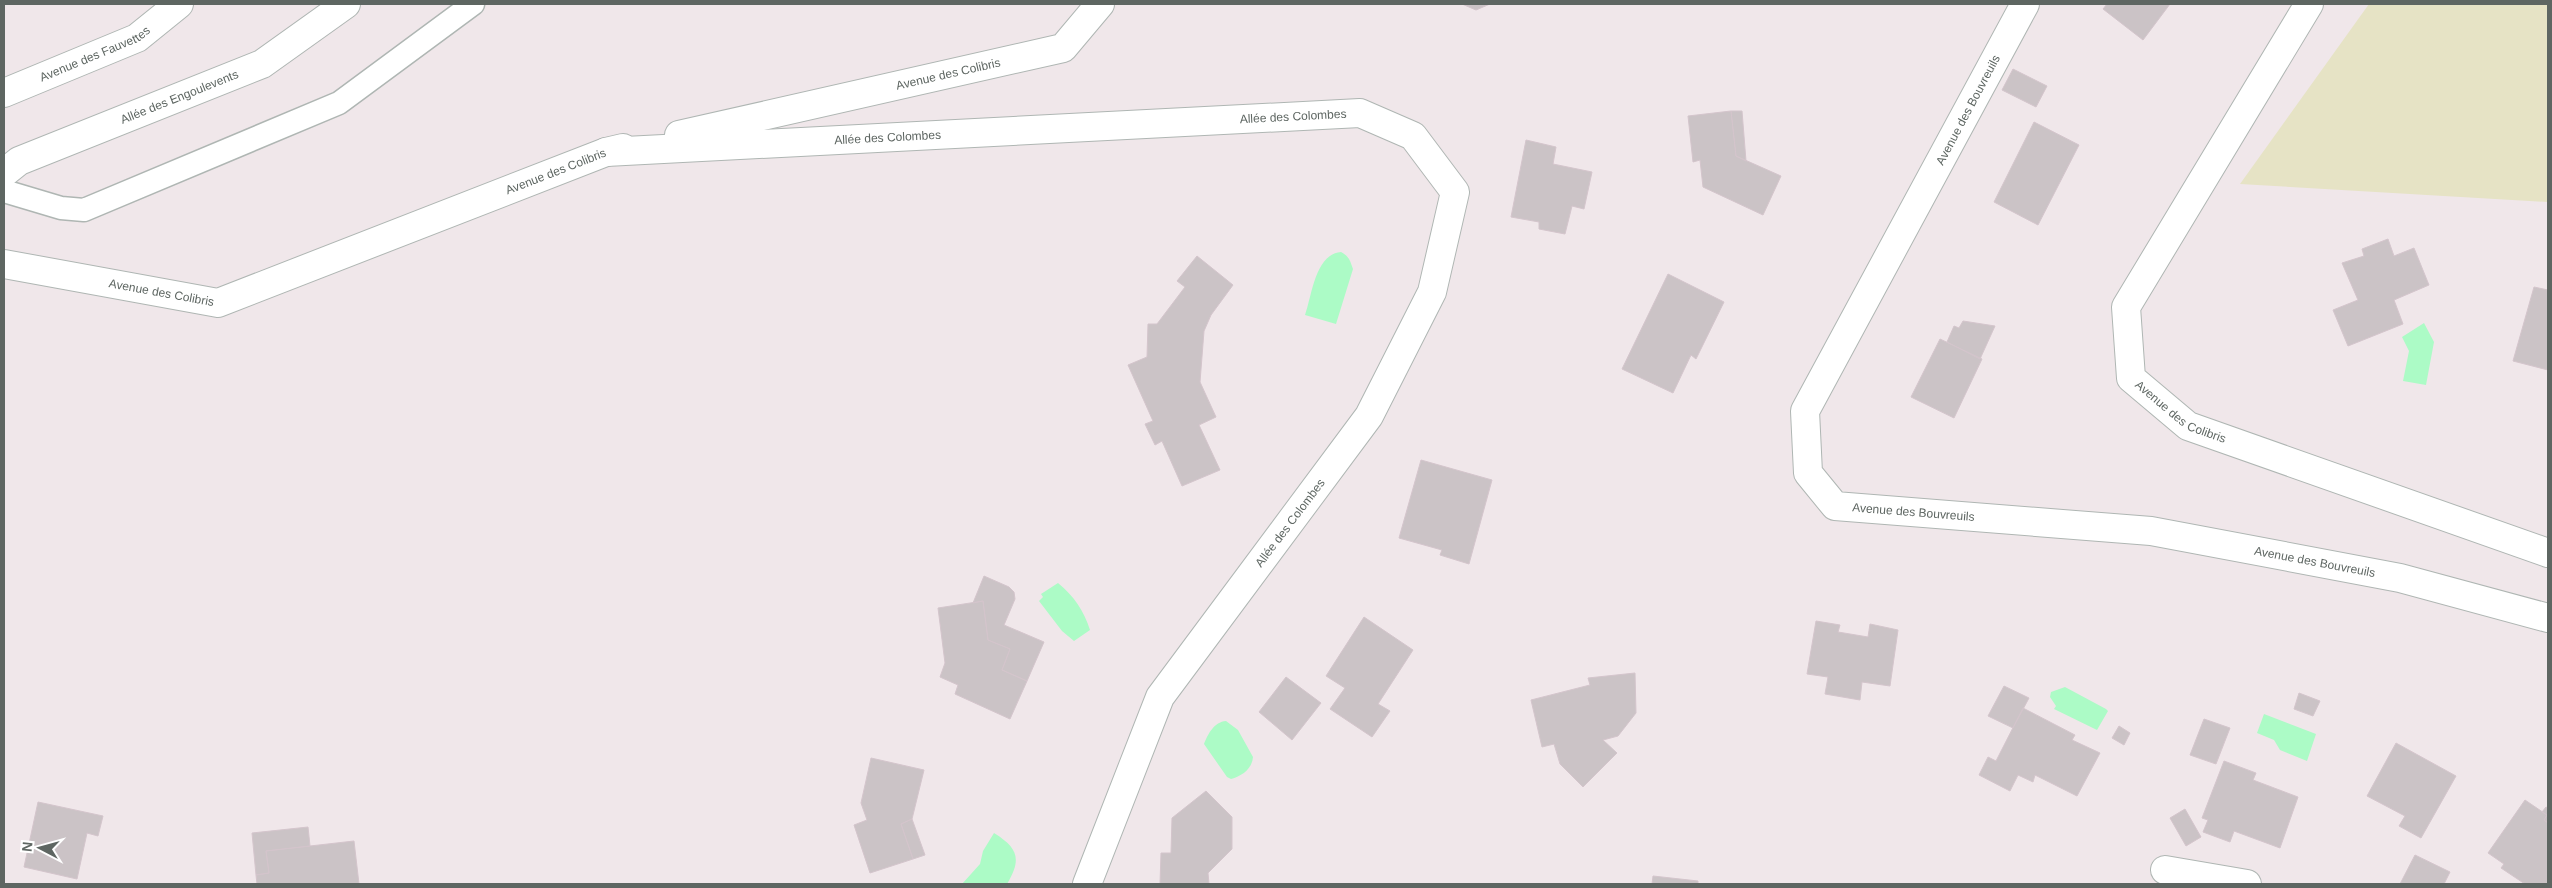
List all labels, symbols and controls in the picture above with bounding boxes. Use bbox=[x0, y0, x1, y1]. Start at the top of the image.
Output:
street label: Avenue des Fauvettes bbox=[38, 23, 153, 84]
street label: Avenue des Bouvreuils bbox=[1933, 53, 2003, 167]
street label: Avenue des Colibris bbox=[895, 55, 1002, 93]
street label: Allée des Engoulevents bbox=[119, 67, 240, 127]
street label: Allée des Colombes bbox=[1239, 107, 1347, 126]
street label: Allée des Colombes bbox=[834, 128, 941, 147]
street label: Avenue des Colibris bbox=[504, 146, 608, 197]
street label: Avenue des Colibris bbox=[108, 276, 215, 309]
street label: Avenue des Colibris bbox=[2132, 377, 2228, 446]
street label: Allée des Colombes bbox=[1252, 476, 1328, 570]
street label: Avenue des Bouvreuils bbox=[1852, 500, 1975, 524]
street label: Avenue des Bouvreuils bbox=[2253, 544, 2376, 580]
north arrow bbox=[15, 823, 65, 873]
text: N bbox=[19, 841, 36, 853]

